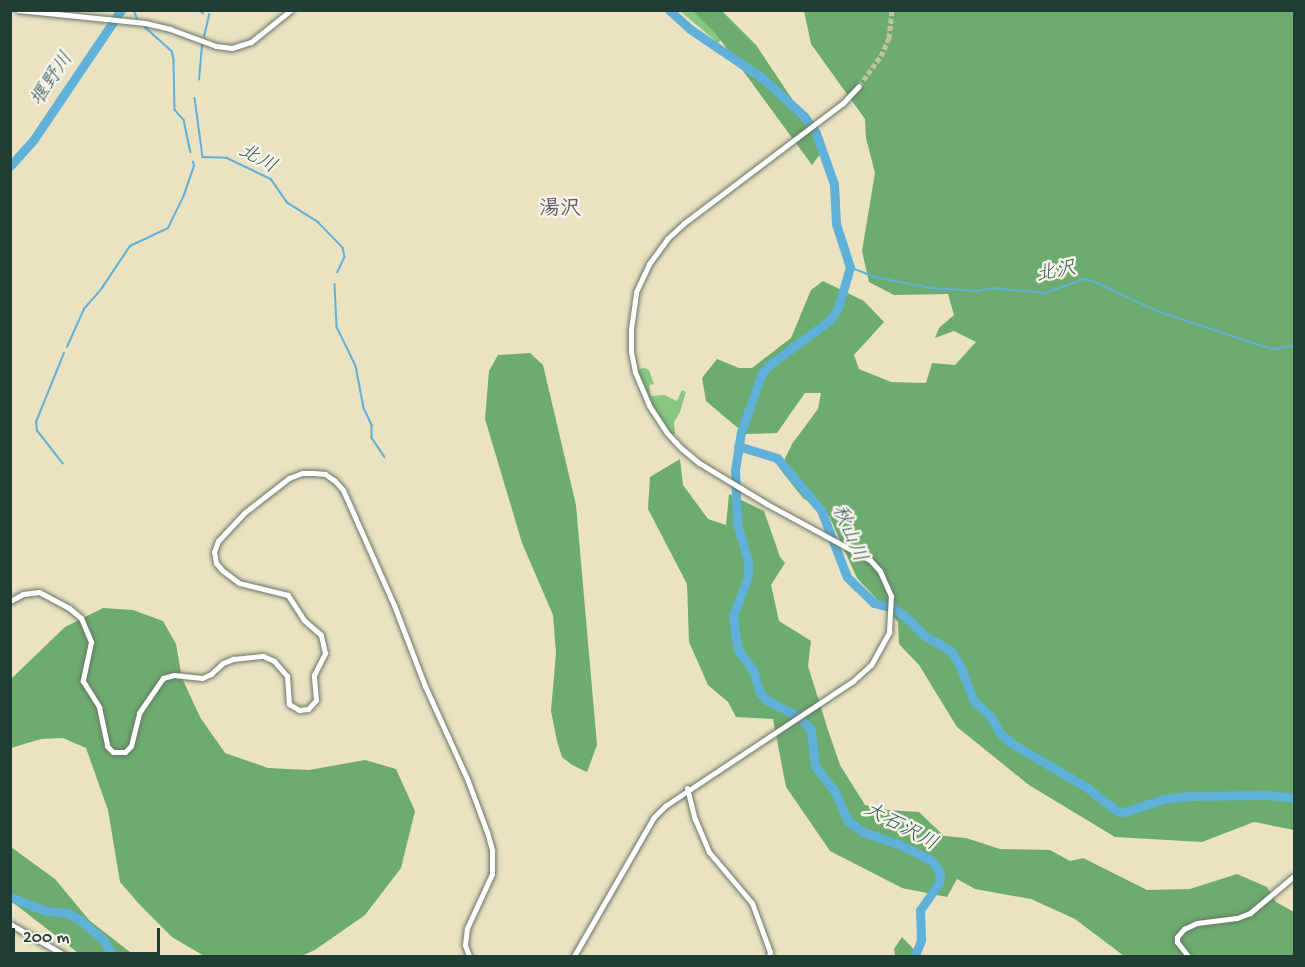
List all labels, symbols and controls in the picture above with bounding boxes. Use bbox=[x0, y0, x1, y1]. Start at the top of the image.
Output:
water label: 堰野川 bbox=[26, 48, 80, 112]
water label: 北川 bbox=[234, 140, 280, 180]
district label: 湯沢 bbox=[539, 198, 581, 224]
water label: 北沢 bbox=[1034, 257, 1078, 289]
water label: 秋山川 bbox=[825, 502, 871, 566]
water label: 大石沢川 bbox=[859, 799, 941, 857]
scale bar bbox=[15, 916, 164, 954]
text: 200 m bbox=[23, 928, 69, 949]

